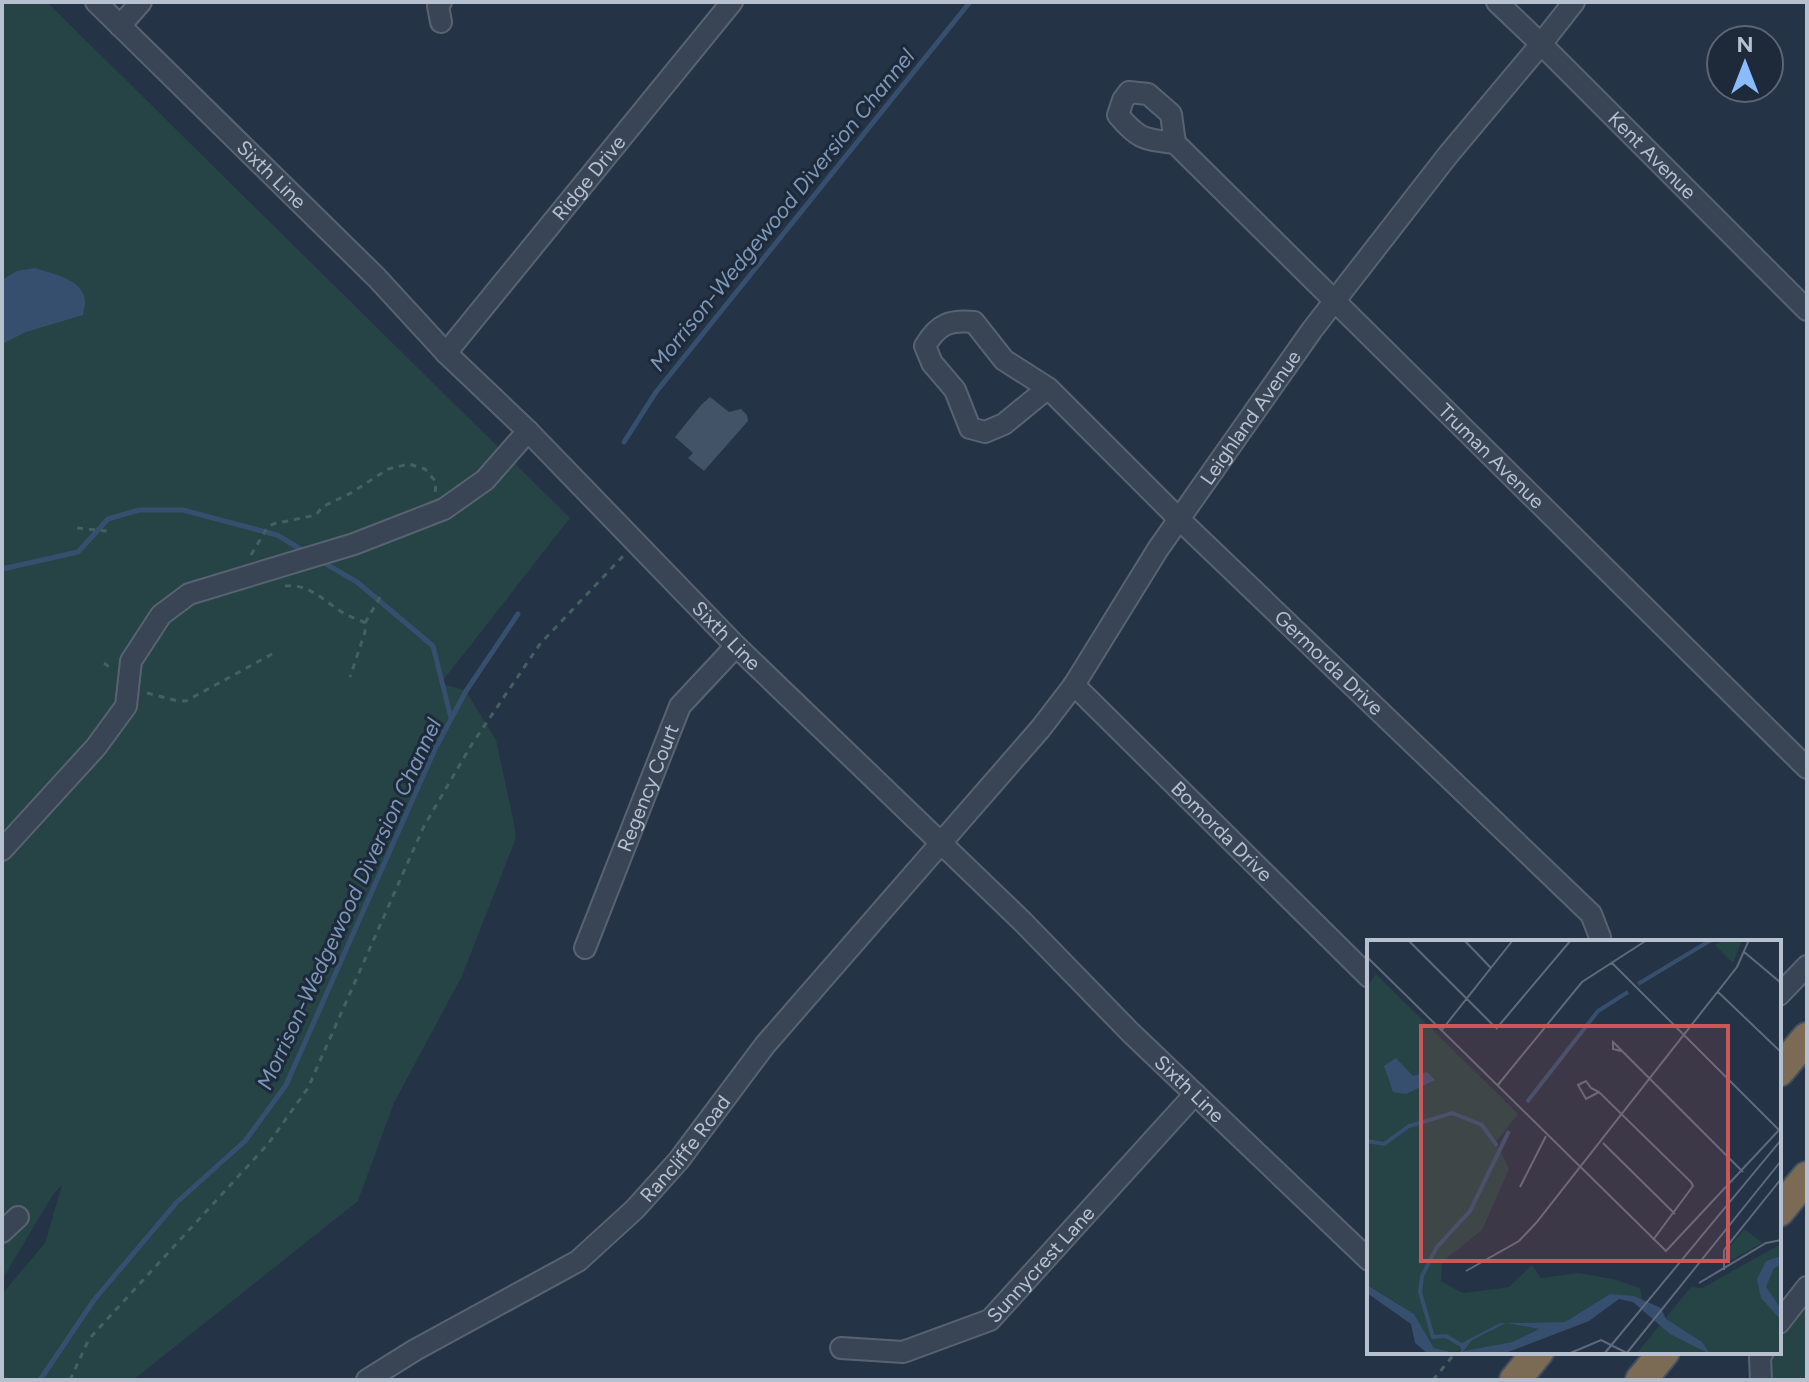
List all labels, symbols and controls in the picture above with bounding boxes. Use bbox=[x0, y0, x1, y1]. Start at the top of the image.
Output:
north arrow bbox=[1705, 24, 1785, 104]
text: N bbox=[1736, 31, 1754, 58]
water label: Morrison-Wedgewood Diversion Channel bbox=[644, 43, 920, 376]
street label: Kent Avenue bbox=[1603, 106, 1701, 204]
street label: Ridge Drive bbox=[547, 130, 631, 225]
street label: Sixth Line bbox=[232, 135, 311, 214]
street label: Leighland Avenue bbox=[1195, 346, 1306, 489]
street label: Truman Avenue bbox=[1434, 399, 1549, 513]
street label: Sixth Line bbox=[687, 596, 766, 675]
street label: Germorda Drive bbox=[1269, 605, 1388, 720]
water label: Morrison-Wedgewood Diversion Channel bbox=[251, 714, 447, 1094]
street label: Regency Court bbox=[612, 721, 684, 855]
street label: Bomorda Drive bbox=[1166, 776, 1277, 886]
inset map bbox=[1367, 940, 1781, 1354]
street label: Sixth Line bbox=[1150, 1050, 1229, 1128]
street label: Rancliffe Road bbox=[635, 1090, 735, 1207]
street label: Sunnycrest Lane bbox=[982, 1201, 1099, 1328]

